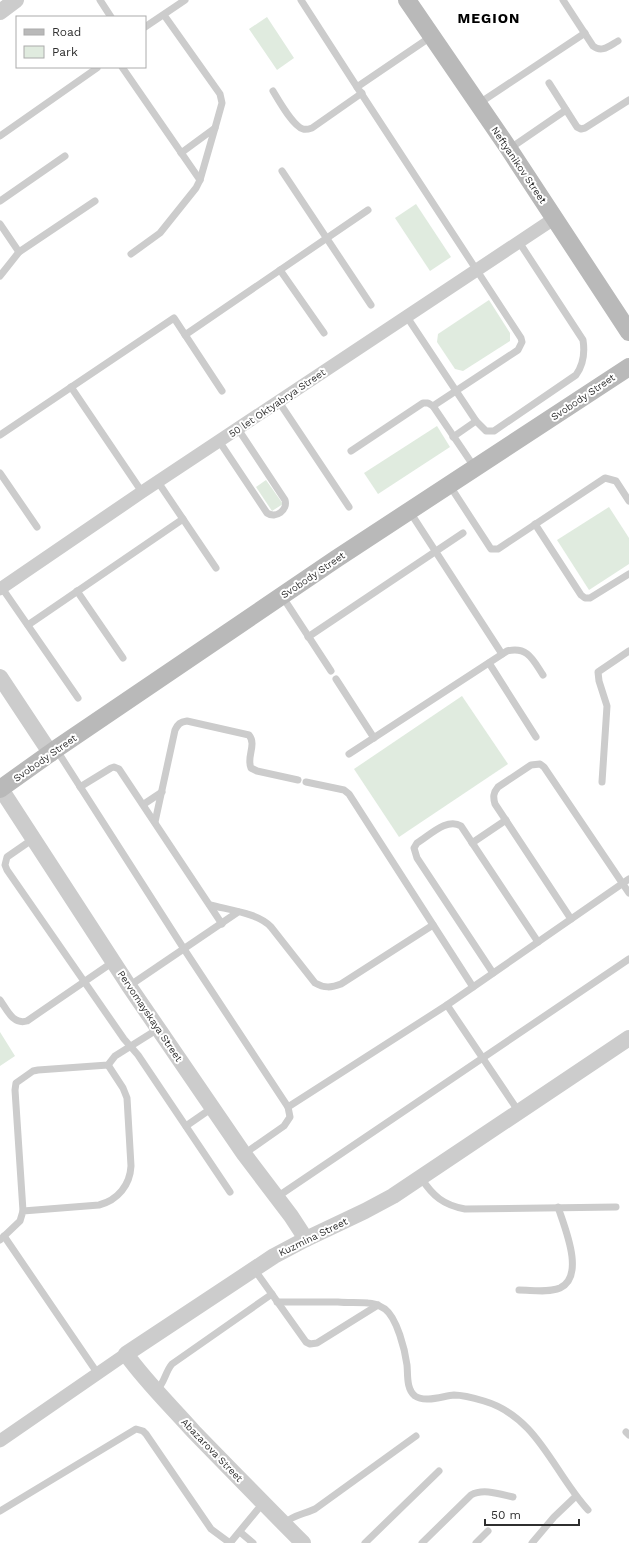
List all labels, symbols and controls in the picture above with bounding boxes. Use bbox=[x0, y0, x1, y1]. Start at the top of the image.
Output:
district label: MEGION bbox=[458, 10, 520, 26]
legend bbox=[16, 16, 146, 68]
text: Road bbox=[52, 25, 81, 39]
text: Park bbox=[52, 45, 78, 59]
street label: Neftyanikov Street bbox=[489, 125, 549, 206]
street label: 50 let Oktyabrya Street bbox=[227, 366, 328, 439]
street label: Svobody Street bbox=[549, 371, 618, 422]
street label: Svobody Street bbox=[279, 549, 348, 600]
street label: Svobody Street bbox=[11, 732, 79, 784]
street label: Pervomayskaya Street bbox=[115, 968, 185, 1064]
street label: Kuzmina Street bbox=[277, 1215, 350, 1258]
street label: Abazarova Street bbox=[179, 1416, 246, 1484]
scale bar bbox=[485, 1501, 579, 1527]
text: 50 m bbox=[491, 1508, 521, 1522]

